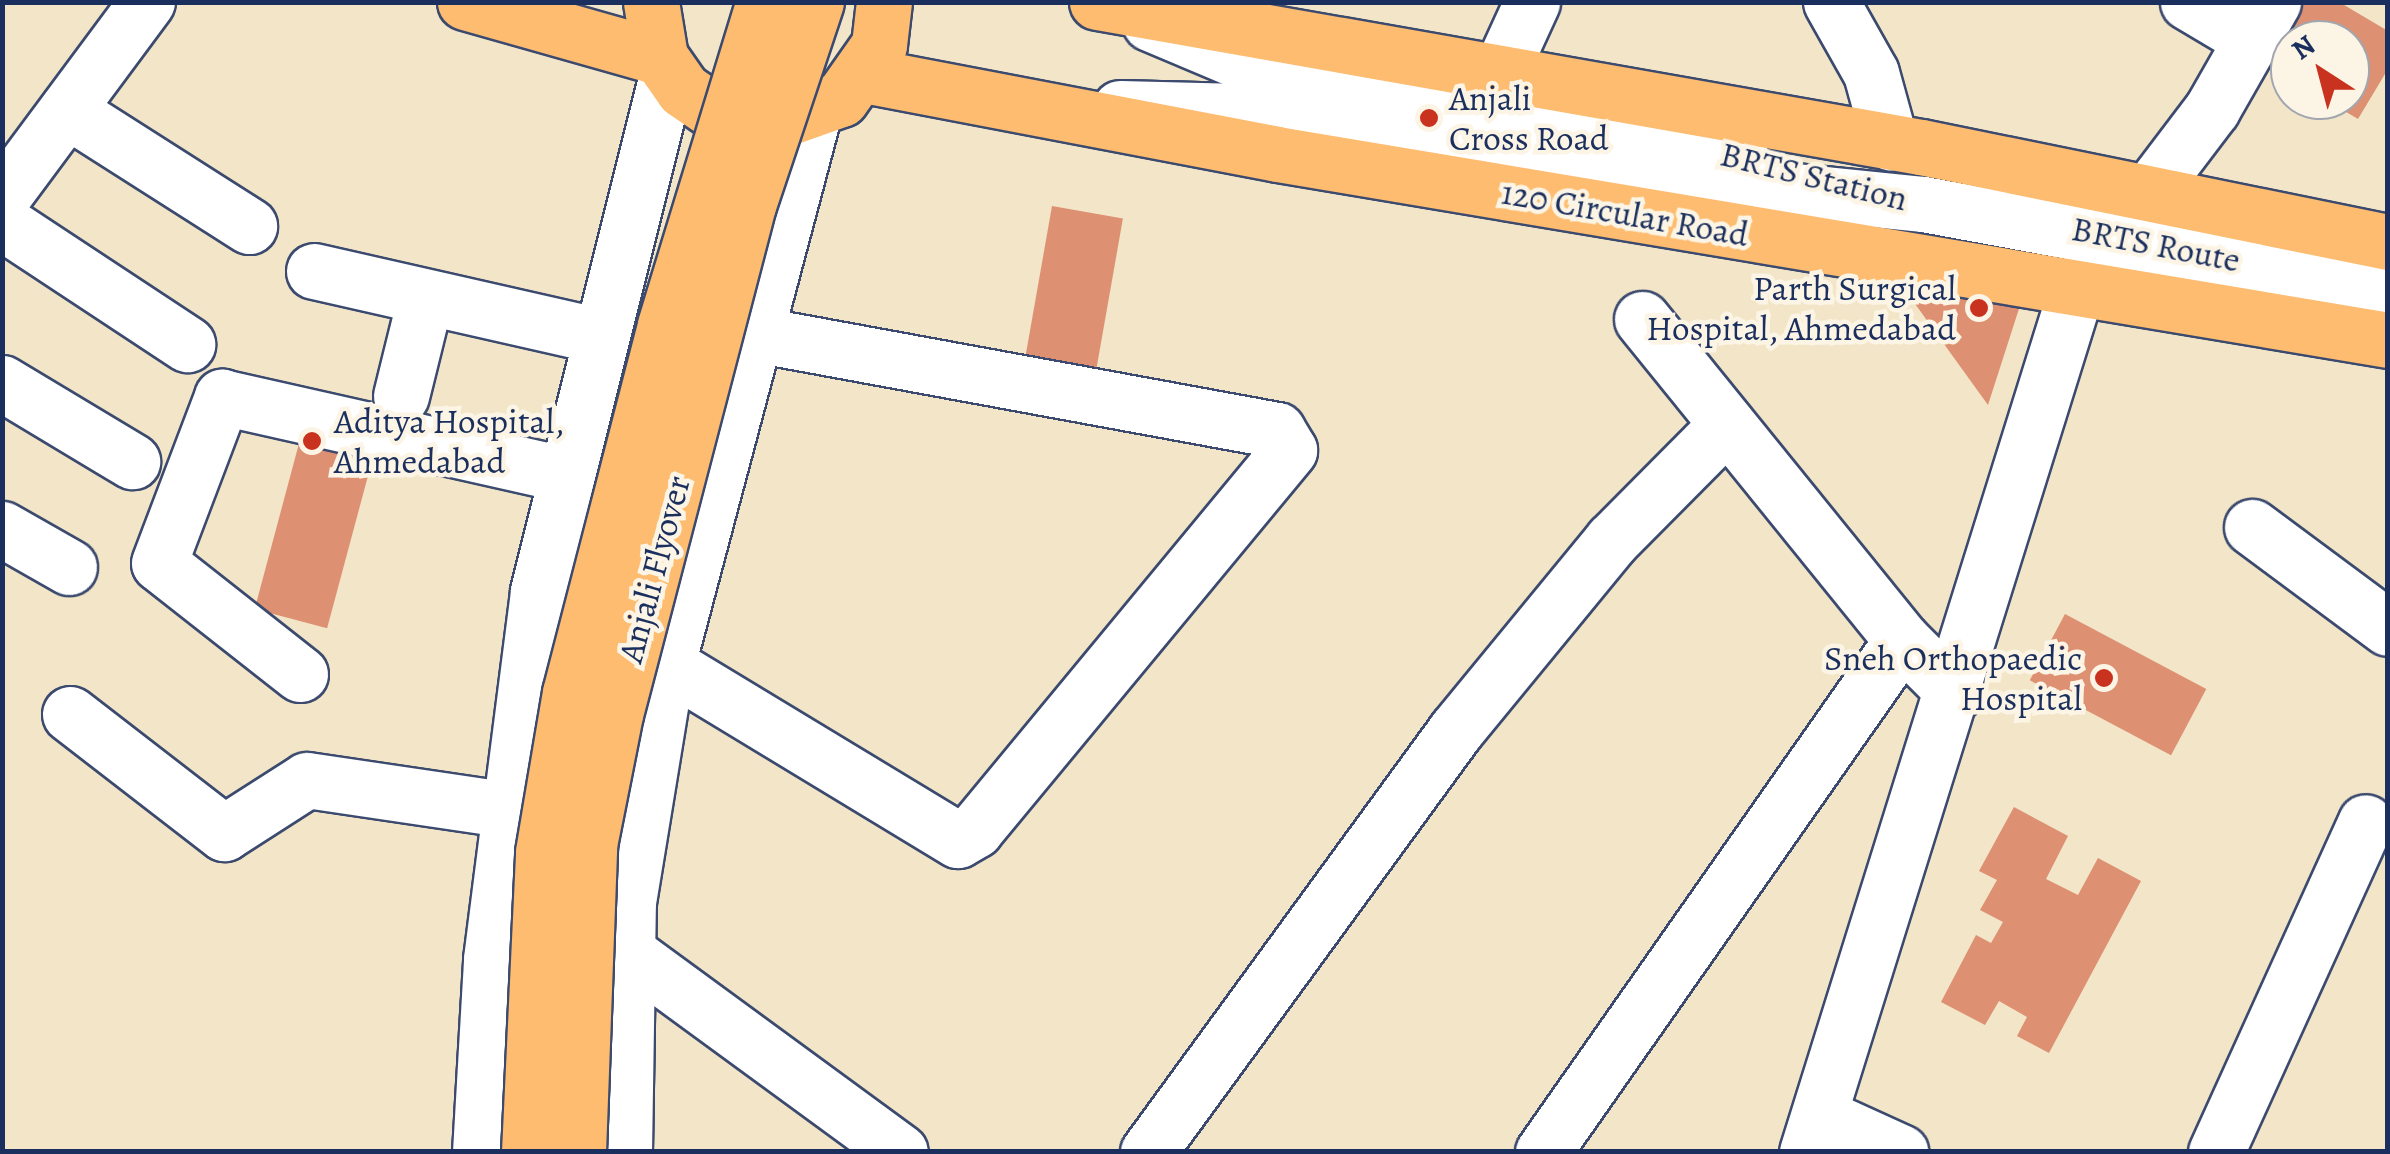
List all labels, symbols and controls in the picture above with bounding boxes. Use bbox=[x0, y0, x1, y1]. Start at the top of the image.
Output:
north arrow bbox=[2270, 20, 2370, 120]
text: N bbox=[2284, 26, 2323, 69]
place label: Anjali Cross Road bbox=[1449, 77, 1609, 159]
marker: Anjali Cross Road bbox=[1418, 107, 1440, 129]
street label: BRTS Station bbox=[1716, 132, 1912, 220]
street label: 120 Circular Road bbox=[1498, 171, 1752, 255]
street label: BRTS Route bbox=[2068, 207, 2244, 281]
place label: Parth Surgical Hospital, Ahmedabad bbox=[1646, 267, 1956, 349]
marker: Parth Surgical Hospital, Ahmedabad bbox=[1966, 295, 1992, 321]
place label: Aditya Hospital, Ahmedabad bbox=[334, 400, 565, 482]
marker: Aditya Hospital, Ahmedabad bbox=[299, 428, 325, 454]
street label: Anjali Flyover bbox=[609, 471, 699, 667]
place label: Sneh Orthopaedic Hospital bbox=[1824, 637, 2082, 719]
marker: Sneh Orthopaedic Hospital bbox=[2091, 665, 2117, 691]

